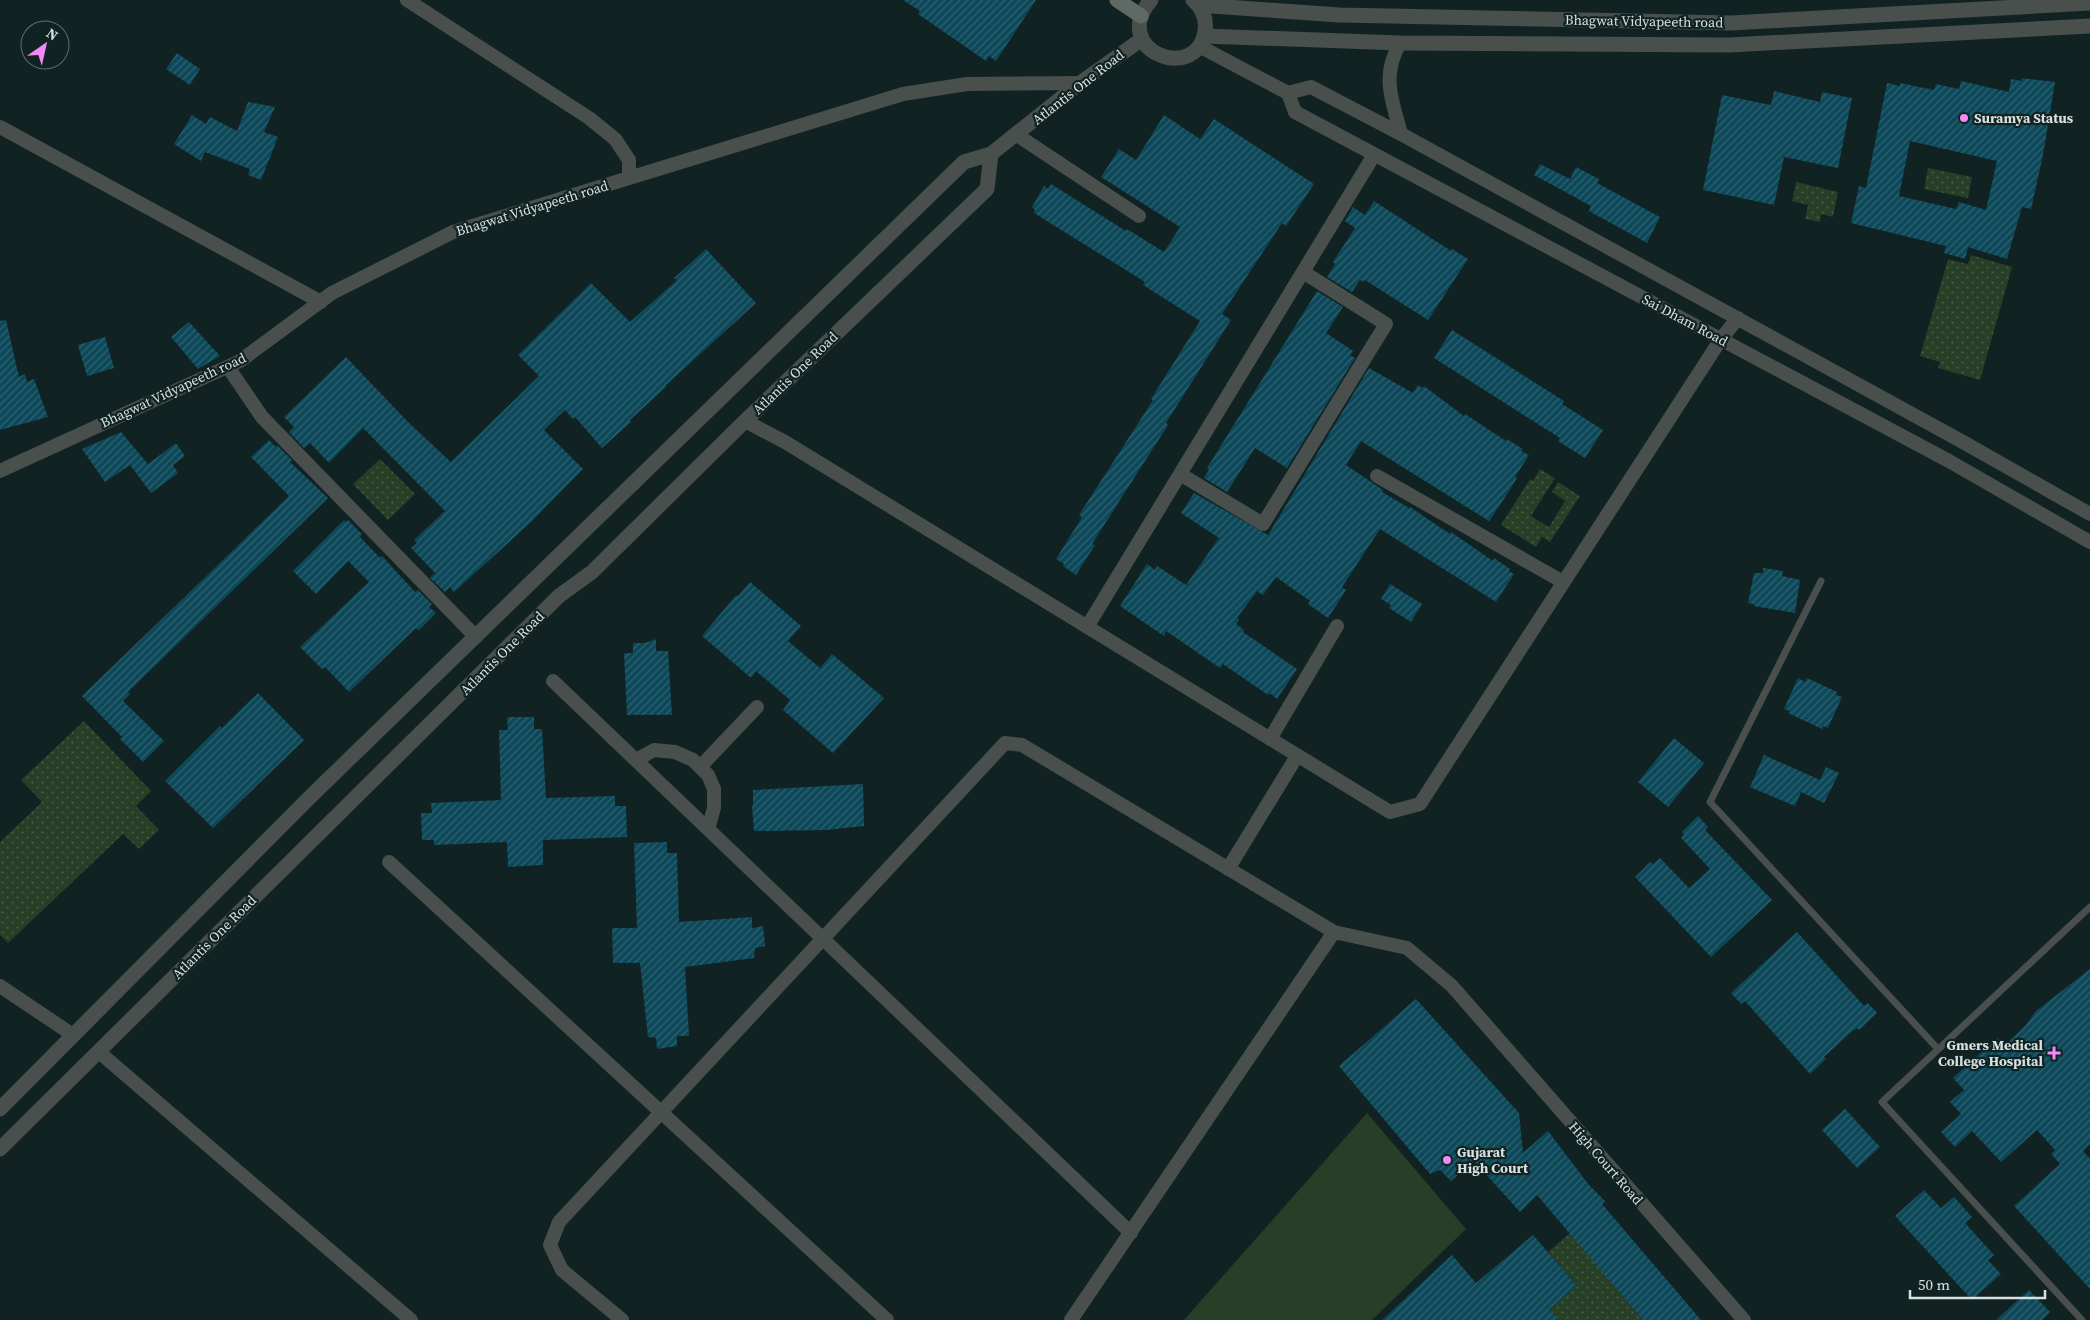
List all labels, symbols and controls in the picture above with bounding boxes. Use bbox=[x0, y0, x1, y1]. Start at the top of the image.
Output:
street label: Bhagwat Vidyapeeth road bbox=[1565, 10, 1723, 32]
north arrow bbox=[20, 20, 70, 70]
text: N bbox=[42, 23, 62, 45]
street label: Atlantis One Road bbox=[1028, 45, 1128, 129]
place label: Suramya Status bbox=[1974, 108, 2074, 128]
marker: Suramya Status bbox=[1958, 112, 1970, 124]
street label: Bhagwat Vidyapeeth road bbox=[453, 175, 611, 241]
street label: Sai Dham Road bbox=[1639, 289, 1732, 351]
street label: Atlantis One Road bbox=[748, 327, 842, 419]
street label: Bhagwat Vidyapeeth road bbox=[97, 347, 249, 433]
street label: Atlantis One Road bbox=[455, 606, 549, 700]
street label: Atlantis One Road bbox=[167, 890, 261, 984]
place label: Gmers Medical College Hospital bbox=[1938, 1035, 2043, 1071]
marker: Gmers Medical College Hospital bbox=[2047, 1046, 2061, 1060]
street label: High Court Road bbox=[1564, 1117, 1648, 1209]
place label: Gujarat High Court bbox=[1457, 1142, 1529, 1178]
marker: Gujarat High Court bbox=[1441, 1154, 1453, 1166]
scale bar bbox=[1910, 1268, 2045, 1300]
text: 50 m bbox=[1918, 1274, 1950, 1295]

